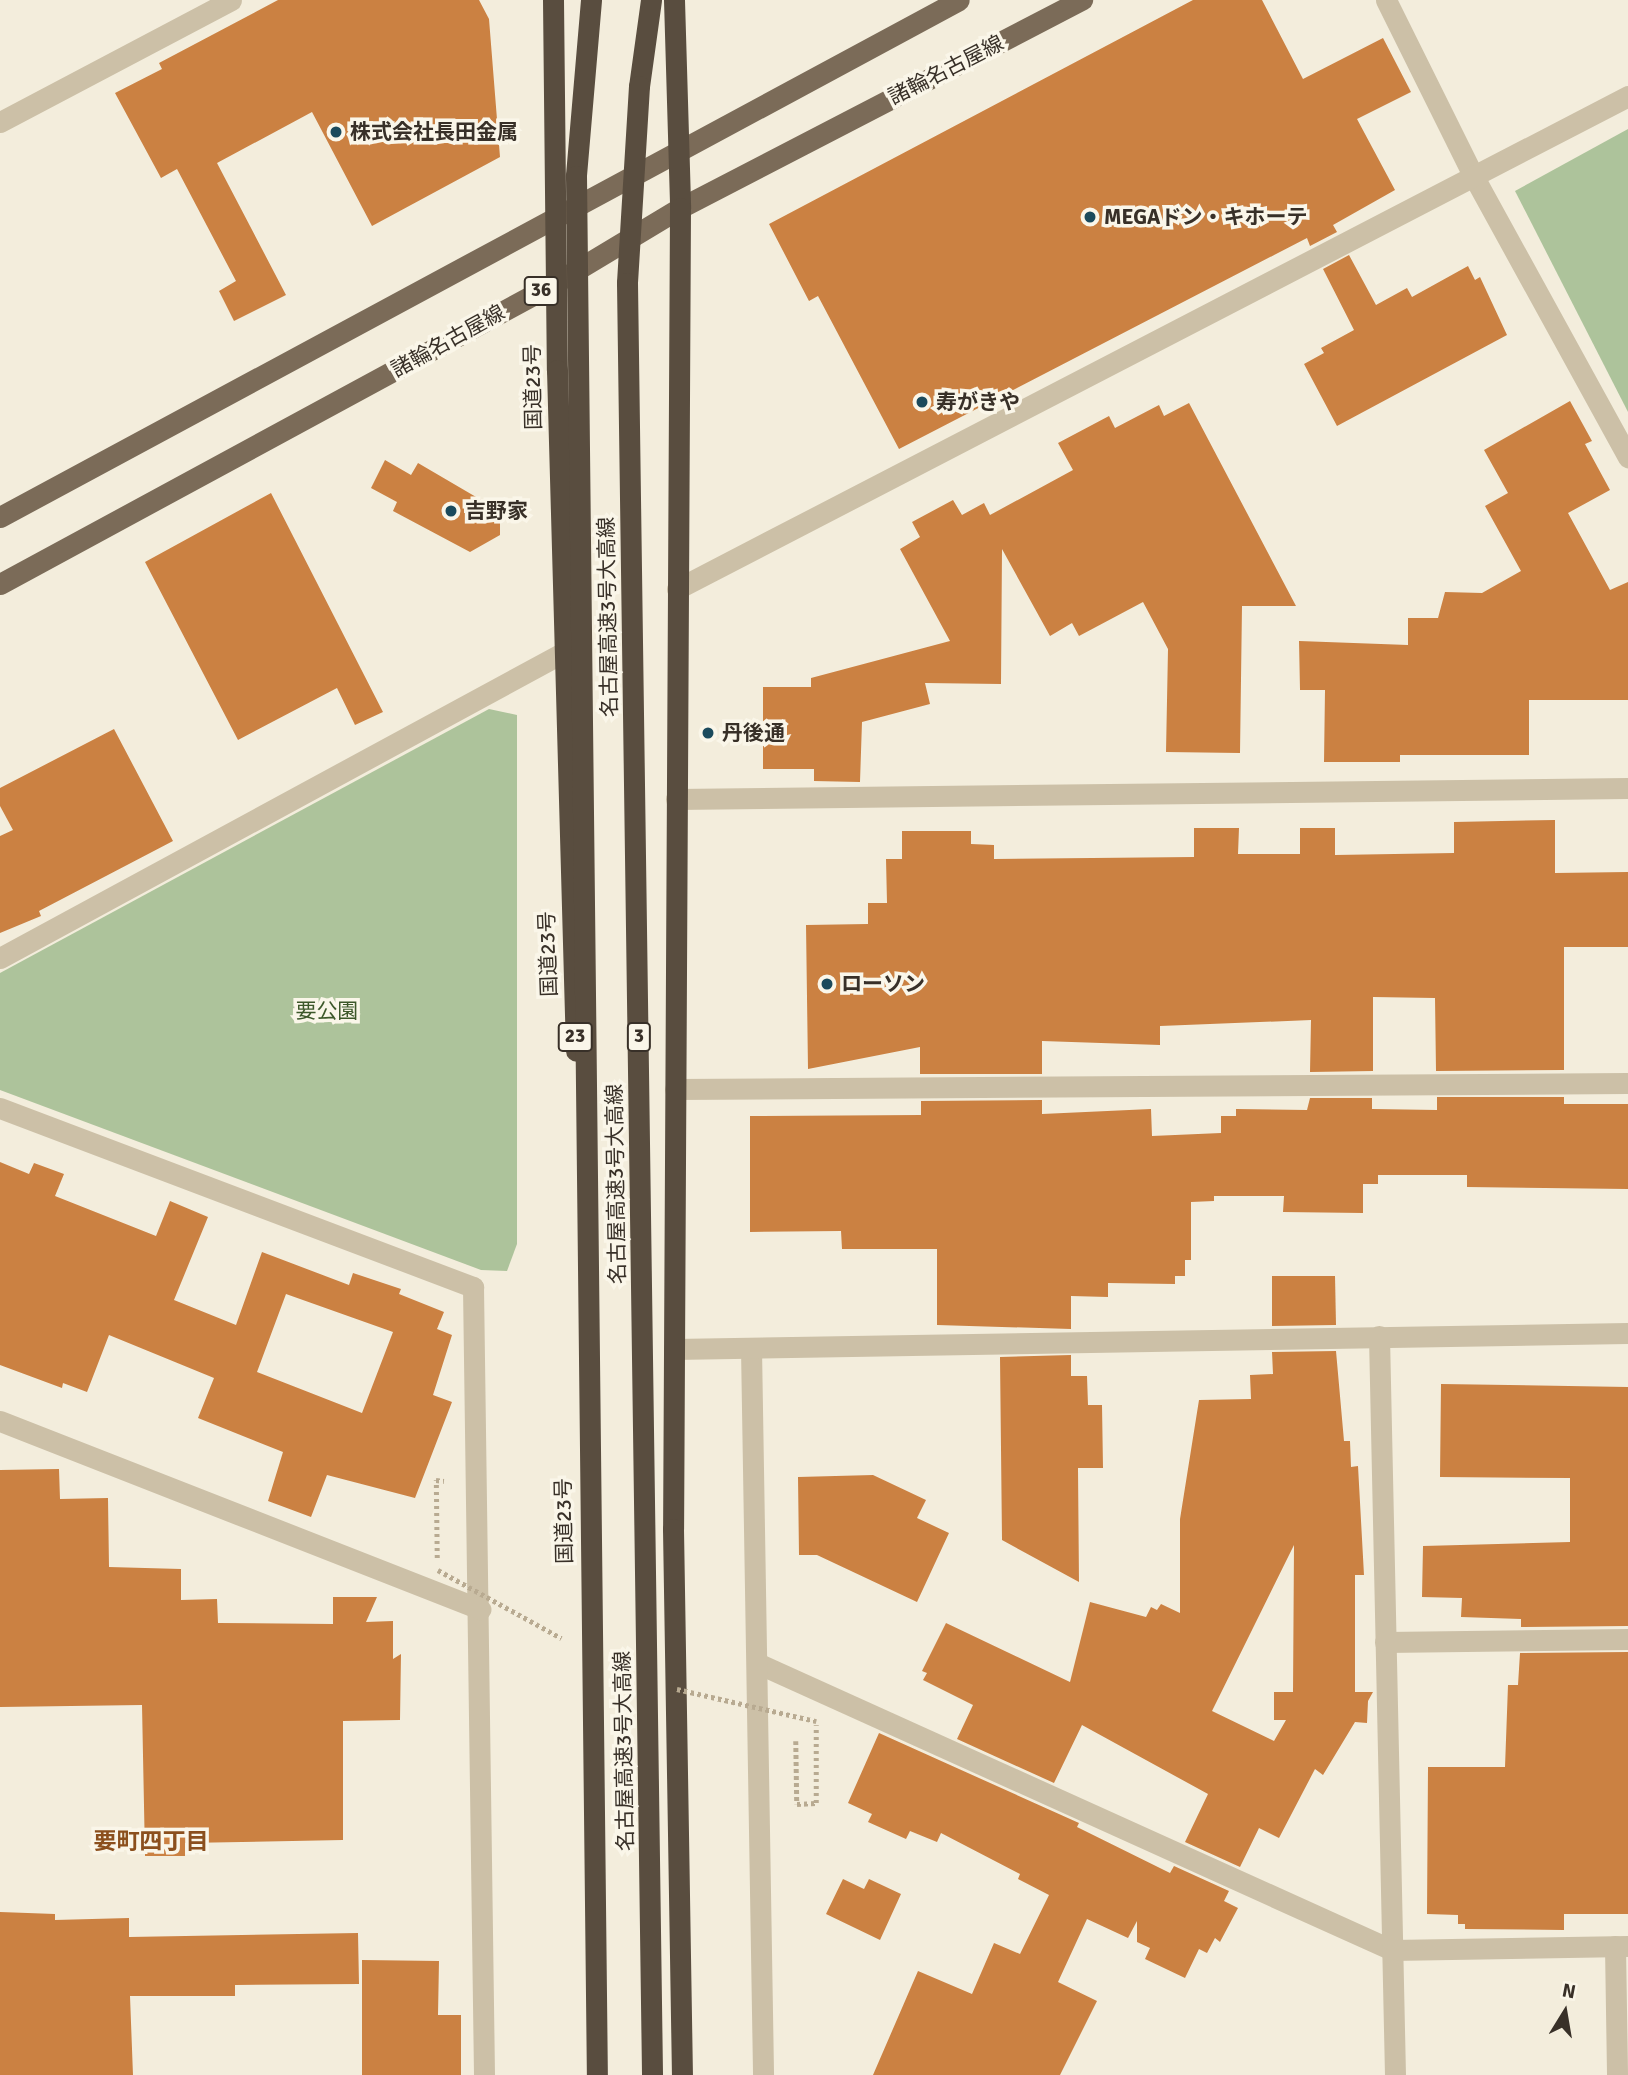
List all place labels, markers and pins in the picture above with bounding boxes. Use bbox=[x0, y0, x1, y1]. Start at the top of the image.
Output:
place label: 株式会社長田金属 bbox=[350, 119, 518, 145]
marker: 株式会社長田金属 bbox=[328, 124, 344, 140]
place label: MEGAドン・キホーテ bbox=[1104, 204, 1307, 230]
marker: MEGAドン・キホーテ bbox=[1082, 209, 1098, 225]
place label: 寿がきや bbox=[936, 389, 1020, 415]
marker: 寿がきや bbox=[914, 394, 930, 410]
place label: 吉野家 bbox=[465, 498, 528, 524]
marker: 吉野家 bbox=[443, 503, 459, 519]
place label: 丹後通 bbox=[722, 720, 785, 746]
marker: 丹後通 bbox=[700, 725, 716, 741]
place label: ローソン bbox=[841, 971, 925, 997]
marker: ローソン bbox=[819, 976, 835, 992]

